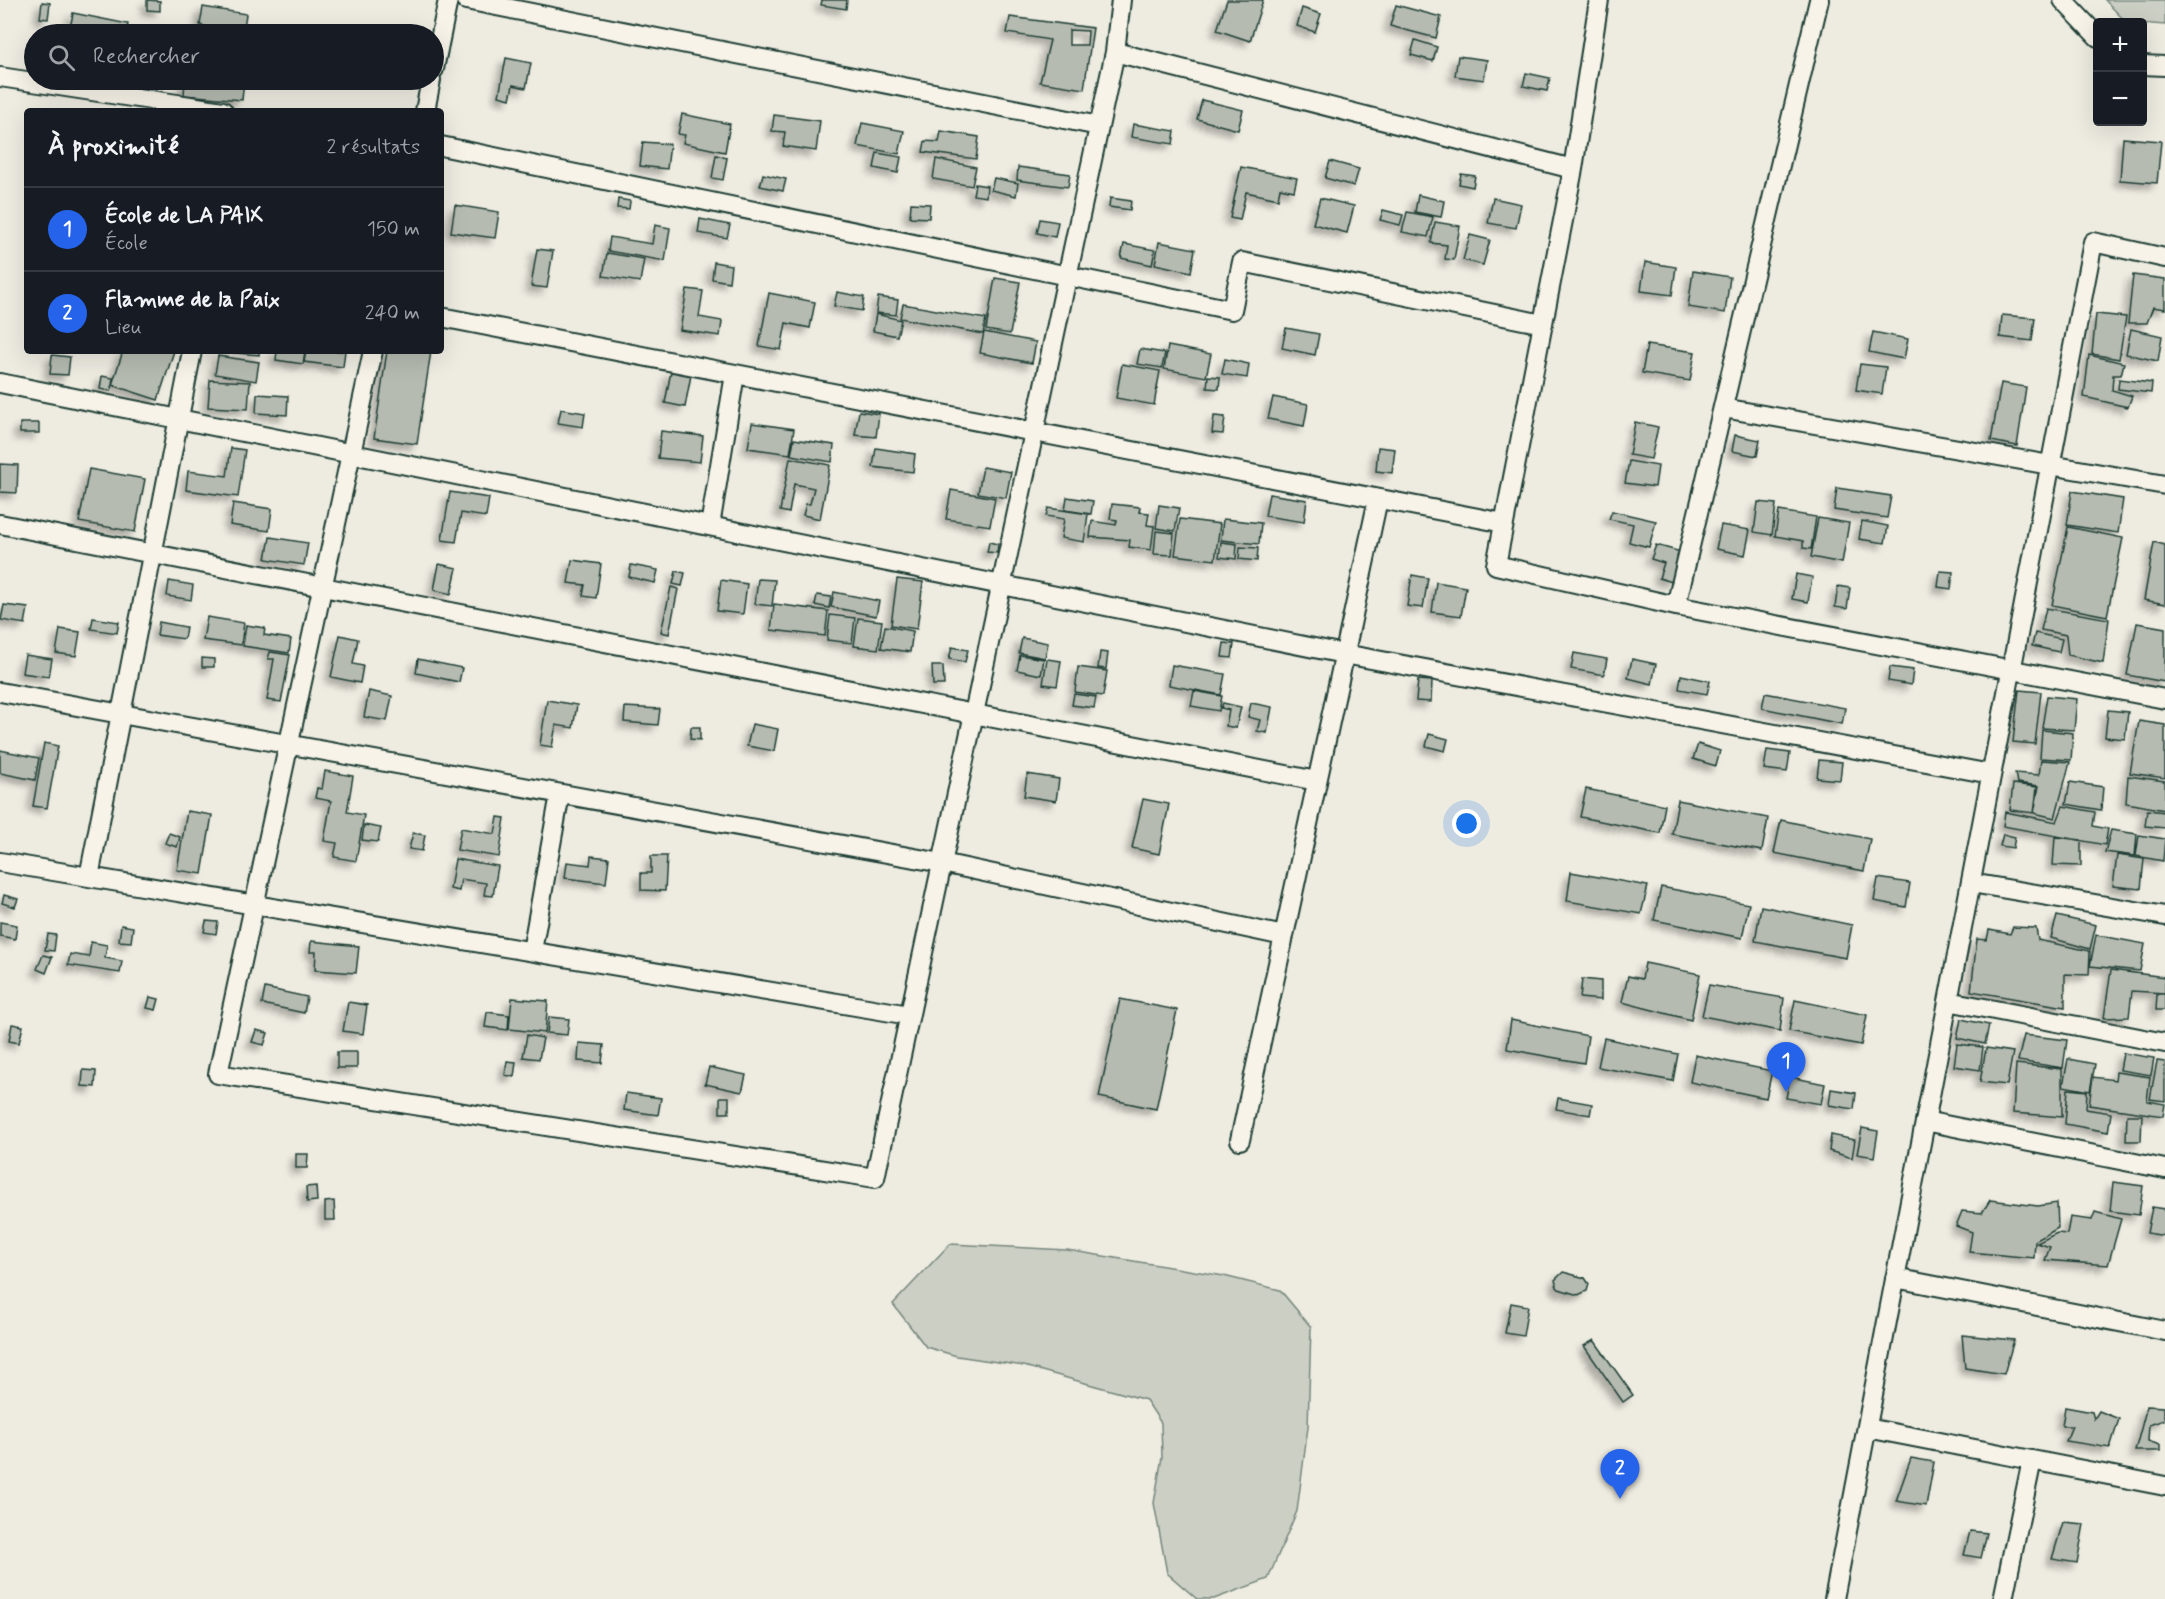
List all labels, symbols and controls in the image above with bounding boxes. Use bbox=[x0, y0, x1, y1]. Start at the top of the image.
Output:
map controls bbox=[2093, 18, 2147, 126]
button: + bbox=[2093, 18, 2147, 72]
search box bbox=[24, 24, 444, 90]
icon: search bbox=[45, 41, 78, 74]
text: Rechercher bbox=[93, 43, 200, 71]
button: − bbox=[2093, 72, 2147, 126]
text: À proximité bbox=[48, 130, 179, 164]
text: 2 résultats bbox=[327, 134, 420, 161]
text: École de LA PAIX bbox=[105, 202, 264, 230]
text: 1 bbox=[63, 216, 72, 243]
text: 150 m bbox=[367, 216, 420, 243]
text: École bbox=[105, 230, 148, 257]
text: Flamme de la Paix bbox=[105, 286, 280, 314]
text: 2 bbox=[63, 300, 72, 327]
text: 240 m bbox=[365, 300, 420, 327]
text: Lieu bbox=[105, 314, 142, 341]
your location bbox=[1452, 809, 1481, 838]
pin: 1 bbox=[1766, 1042, 1806, 1092]
pin: 2 bbox=[1600, 1450, 1640, 1499]

